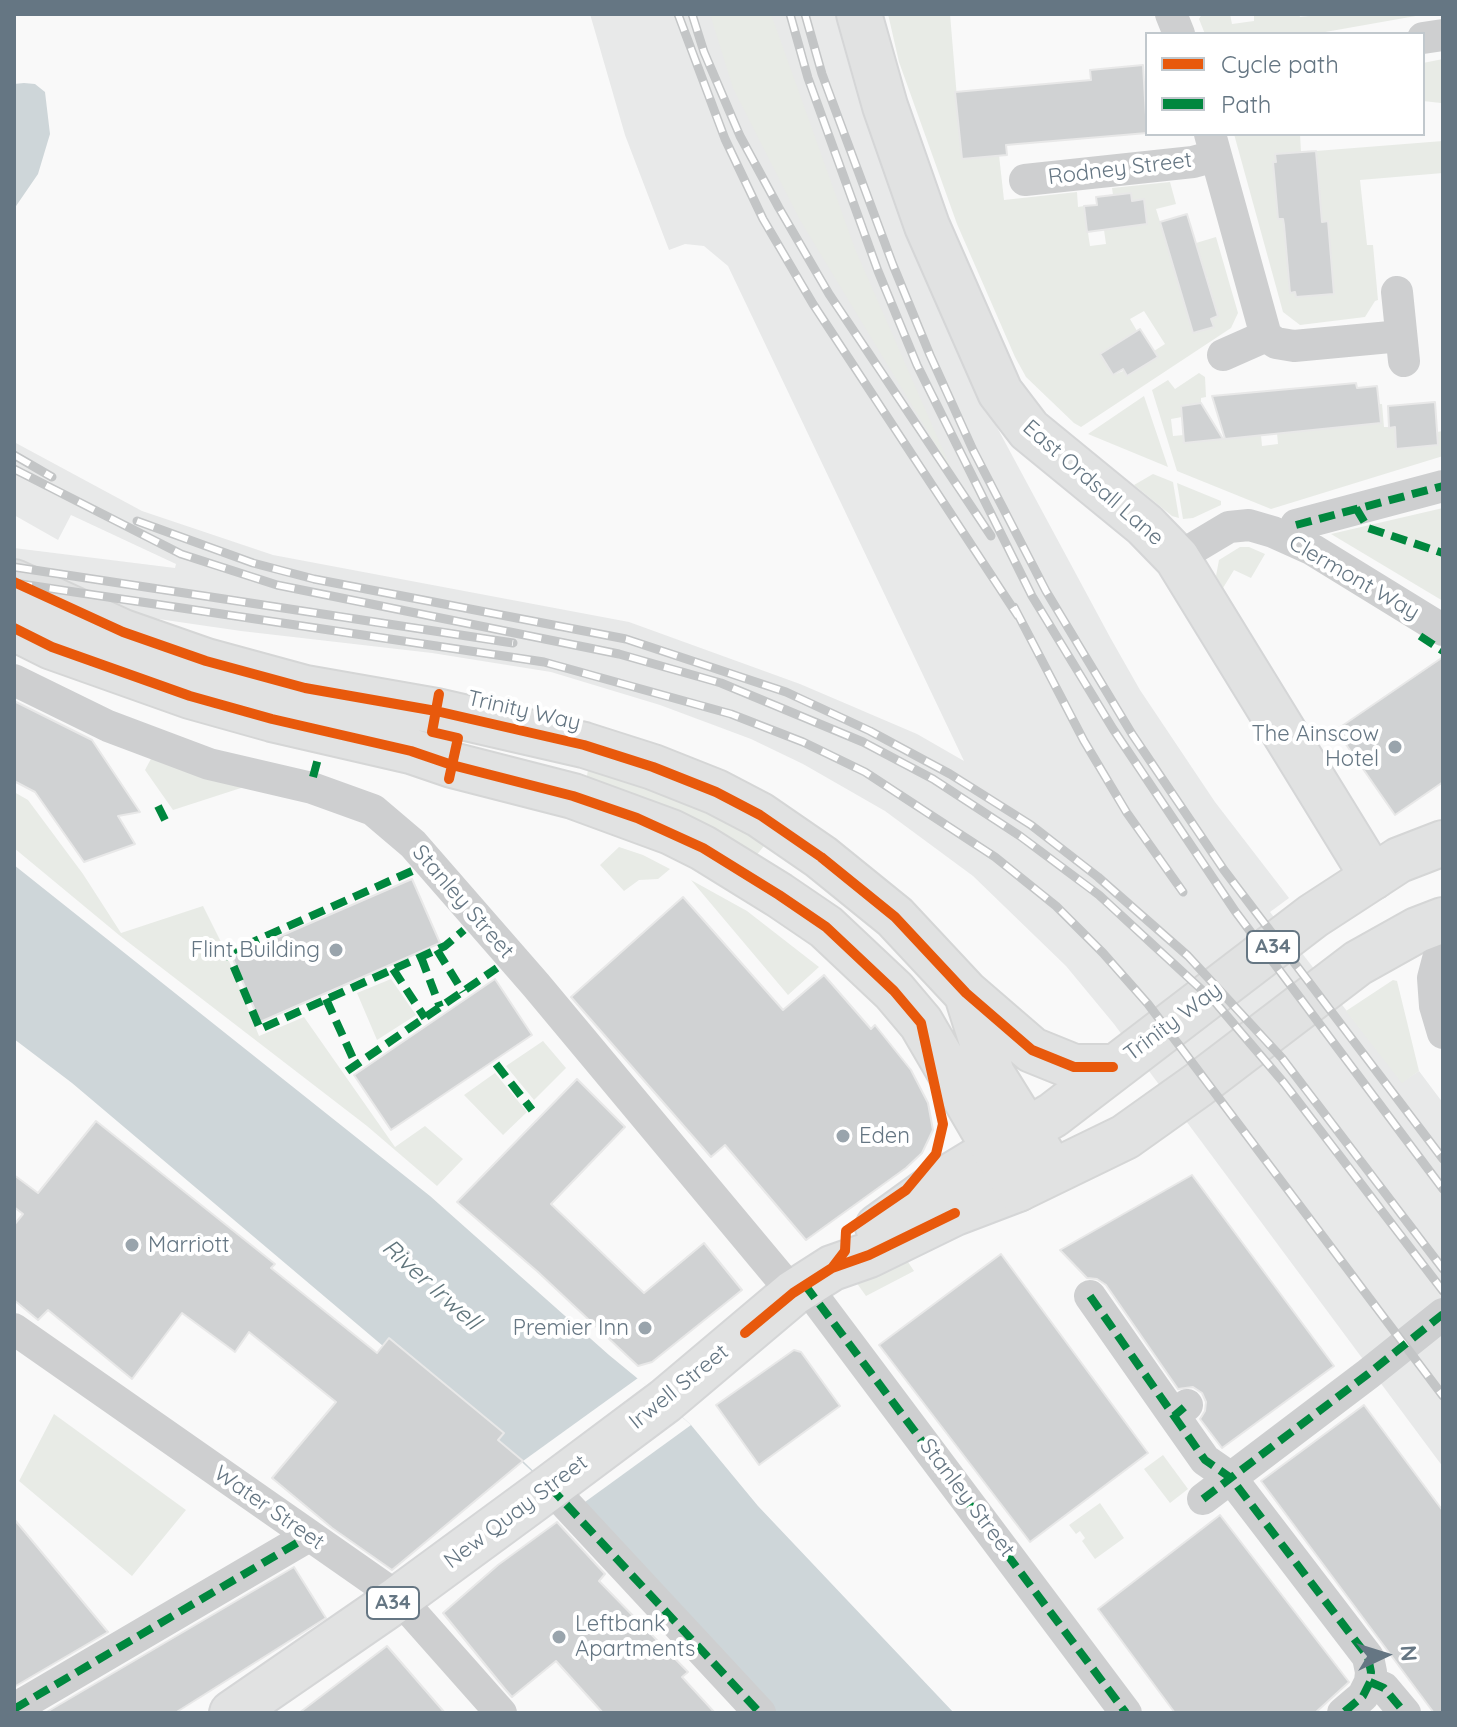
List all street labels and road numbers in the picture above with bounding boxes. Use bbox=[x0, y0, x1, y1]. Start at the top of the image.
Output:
street label: Rodney Street bbox=[1046, 147, 1194, 191]
street label: East Ordsall Lane bbox=[1017, 415, 1169, 551]
street label: Clermont Way bbox=[1284, 530, 1424, 626]
street label: Trinity Way bbox=[465, 685, 583, 737]
street label: Stanley Street bbox=[407, 840, 519, 964]
road number: A34 bbox=[1247, 931, 1299, 963]
street label: Trinity Way bbox=[1119, 977, 1227, 1067]
street label: Irwell Street bbox=[624, 1339, 734, 1435]
street label: Stanley Street bbox=[914, 1433, 1020, 1563]
street label: New Quay Street bbox=[439, 1450, 593, 1574]
street label: Water Street bbox=[209, 1460, 329, 1556]
road number: A34 bbox=[367, 1587, 419, 1619]

